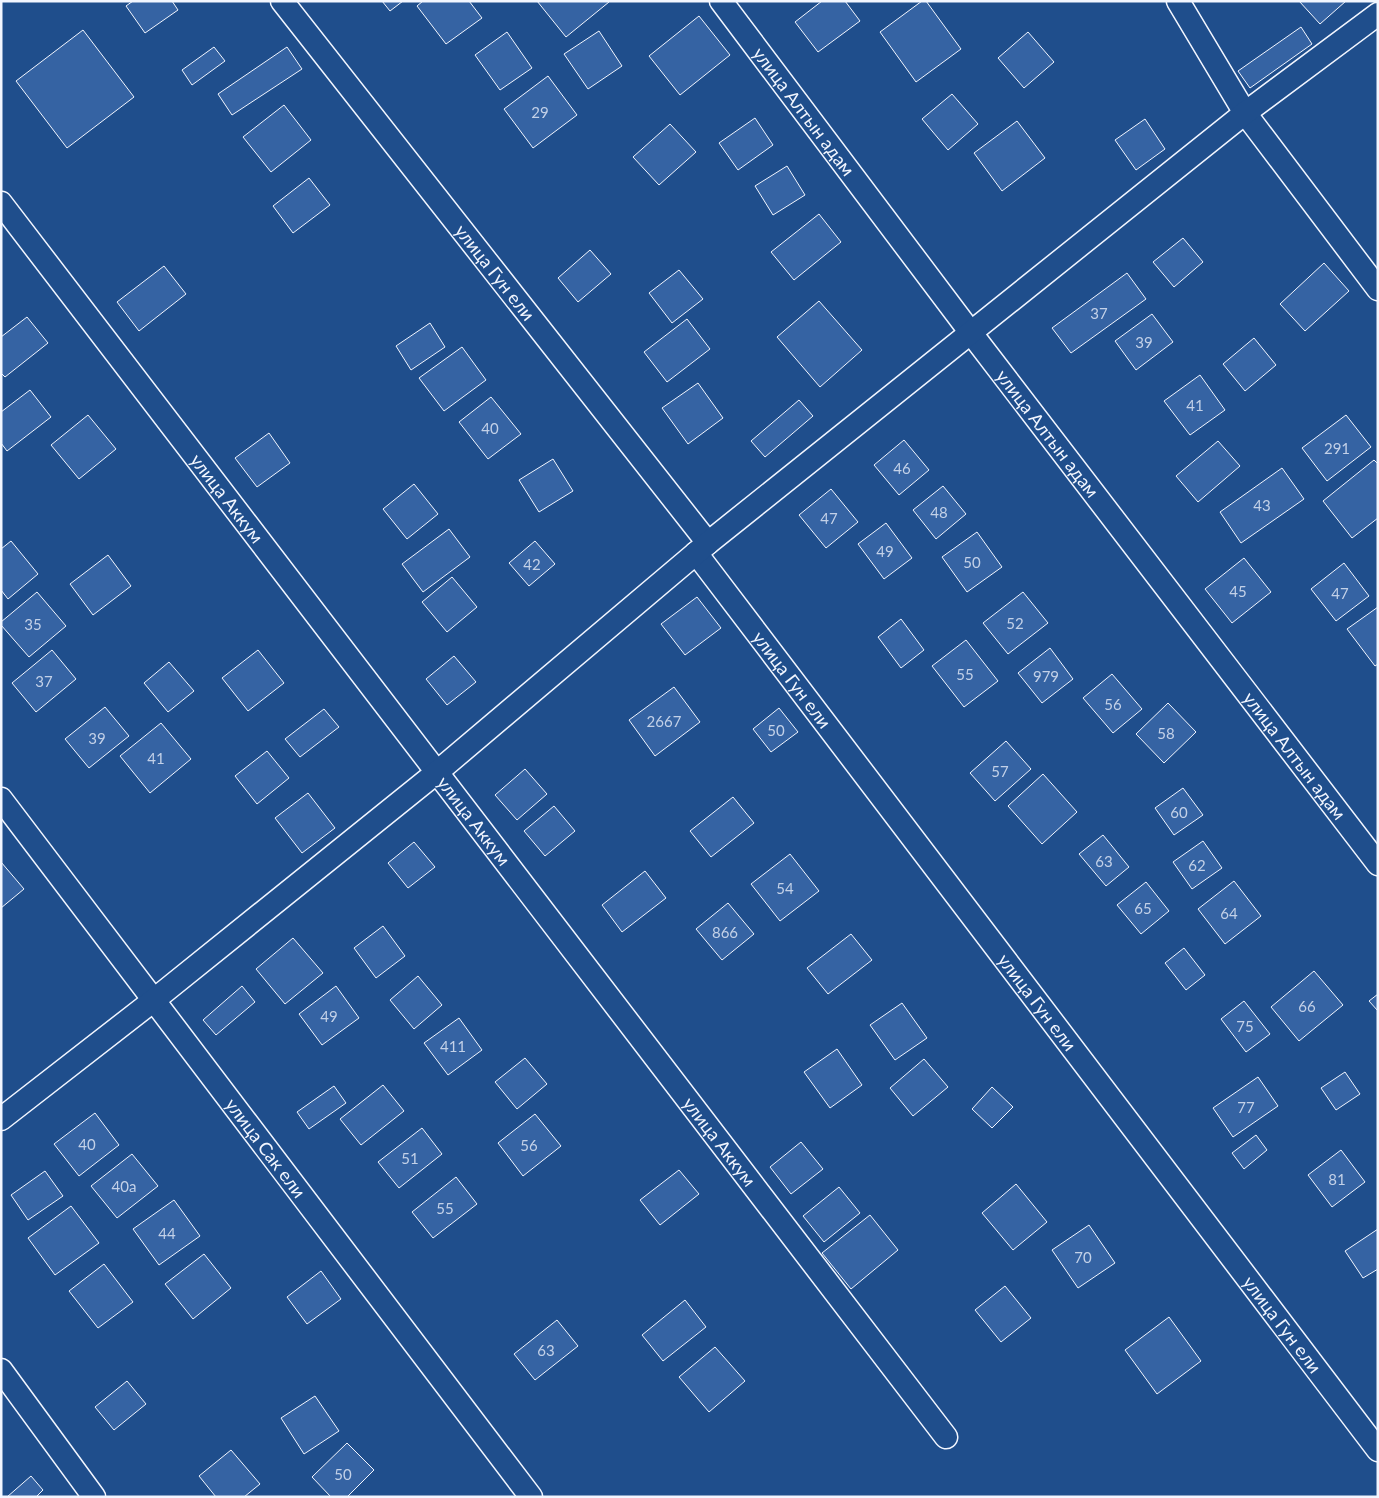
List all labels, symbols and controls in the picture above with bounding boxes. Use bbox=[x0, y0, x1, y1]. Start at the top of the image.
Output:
street label: улица Алтын адам bbox=[749, 43, 859, 180]
house number: 29 bbox=[531, 103, 549, 121]
street label: улица Гун ели bbox=[451, 220, 540, 325]
house number: 37 bbox=[1090, 304, 1108, 322]
house number: 39 bbox=[1135, 333, 1153, 351]
street label: улица Алтын адам bbox=[992, 365, 1104, 502]
house number: 41 bbox=[1186, 396, 1204, 414]
house number: 40 bbox=[481, 419, 499, 437]
house number: 291 bbox=[1324, 439, 1350, 457]
street label: улица Аккум bbox=[186, 449, 268, 547]
house number: 46 bbox=[893, 459, 911, 477]
house number: 43 bbox=[1253, 496, 1271, 514]
house number: 48 bbox=[930, 503, 948, 521]
house number: 47 bbox=[820, 509, 838, 527]
house number: 49 bbox=[876, 542, 894, 560]
house number: 50 bbox=[963, 553, 981, 571]
house number: 42 bbox=[523, 555, 541, 573]
house number: 45 bbox=[1229, 582, 1247, 600]
house number: 47 bbox=[1331, 584, 1349, 602]
house number: 52 bbox=[1006, 614, 1024, 632]
house number: 35 bbox=[24, 615, 42, 633]
street label: улица Гун ели bbox=[748, 627, 836, 732]
house number: 55 bbox=[956, 665, 974, 683]
house number: 979 bbox=[1033, 667, 1059, 685]
house number: 37 bbox=[35, 672, 53, 690]
street label: улица Алтын адам bbox=[1239, 687, 1351, 824]
house number: 56 bbox=[1104, 695, 1122, 713]
house number: 2667 bbox=[647, 712, 682, 730]
house number: 50 bbox=[767, 721, 785, 739]
house number: 58 bbox=[1157, 724, 1175, 742]
house number: 39 bbox=[88, 729, 106, 747]
house number: 41 bbox=[147, 749, 165, 767]
house number: 57 bbox=[991, 762, 1009, 780]
street label: улица Аккум bbox=[433, 772, 515, 870]
house number: 60 bbox=[1170, 803, 1188, 821]
house number: 63 bbox=[1095, 852, 1113, 870]
house number: 62 bbox=[1188, 856, 1206, 874]
house number: 54 bbox=[776, 879, 794, 897]
house number: 65 bbox=[1134, 899, 1152, 917]
house number: 64 bbox=[1220, 904, 1238, 922]
house number: 866 bbox=[712, 923, 738, 941]
street label: улица Гун ели bbox=[993, 949, 1081, 1055]
house number: 66 bbox=[1298, 997, 1316, 1015]
house number: 49 bbox=[320, 1007, 338, 1025]
house number: 75 bbox=[1236, 1017, 1254, 1035]
house number: 411 bbox=[440, 1037, 466, 1055]
street label: улица Аккум bbox=[679, 1092, 761, 1190]
street label: улица Сак ели bbox=[221, 1094, 311, 1202]
house number: 77 bbox=[1237, 1098, 1255, 1116]
house number: 40 bbox=[78, 1135, 96, 1153]
house number: 56 bbox=[520, 1136, 538, 1154]
house number: 51 bbox=[401, 1149, 419, 1167]
house number: 81 bbox=[1328, 1170, 1346, 1188]
house number: 40а bbox=[112, 1177, 136, 1195]
house number: 55 bbox=[436, 1199, 454, 1217]
house number: 44 bbox=[158, 1224, 176, 1242]
house number: 70 bbox=[1074, 1248, 1092, 1266]
street label: улица Гун ели bbox=[1239, 1271, 1326, 1377]
house number: 63 bbox=[537, 1341, 555, 1359]
house number: 50 bbox=[334, 1465, 352, 1483]

